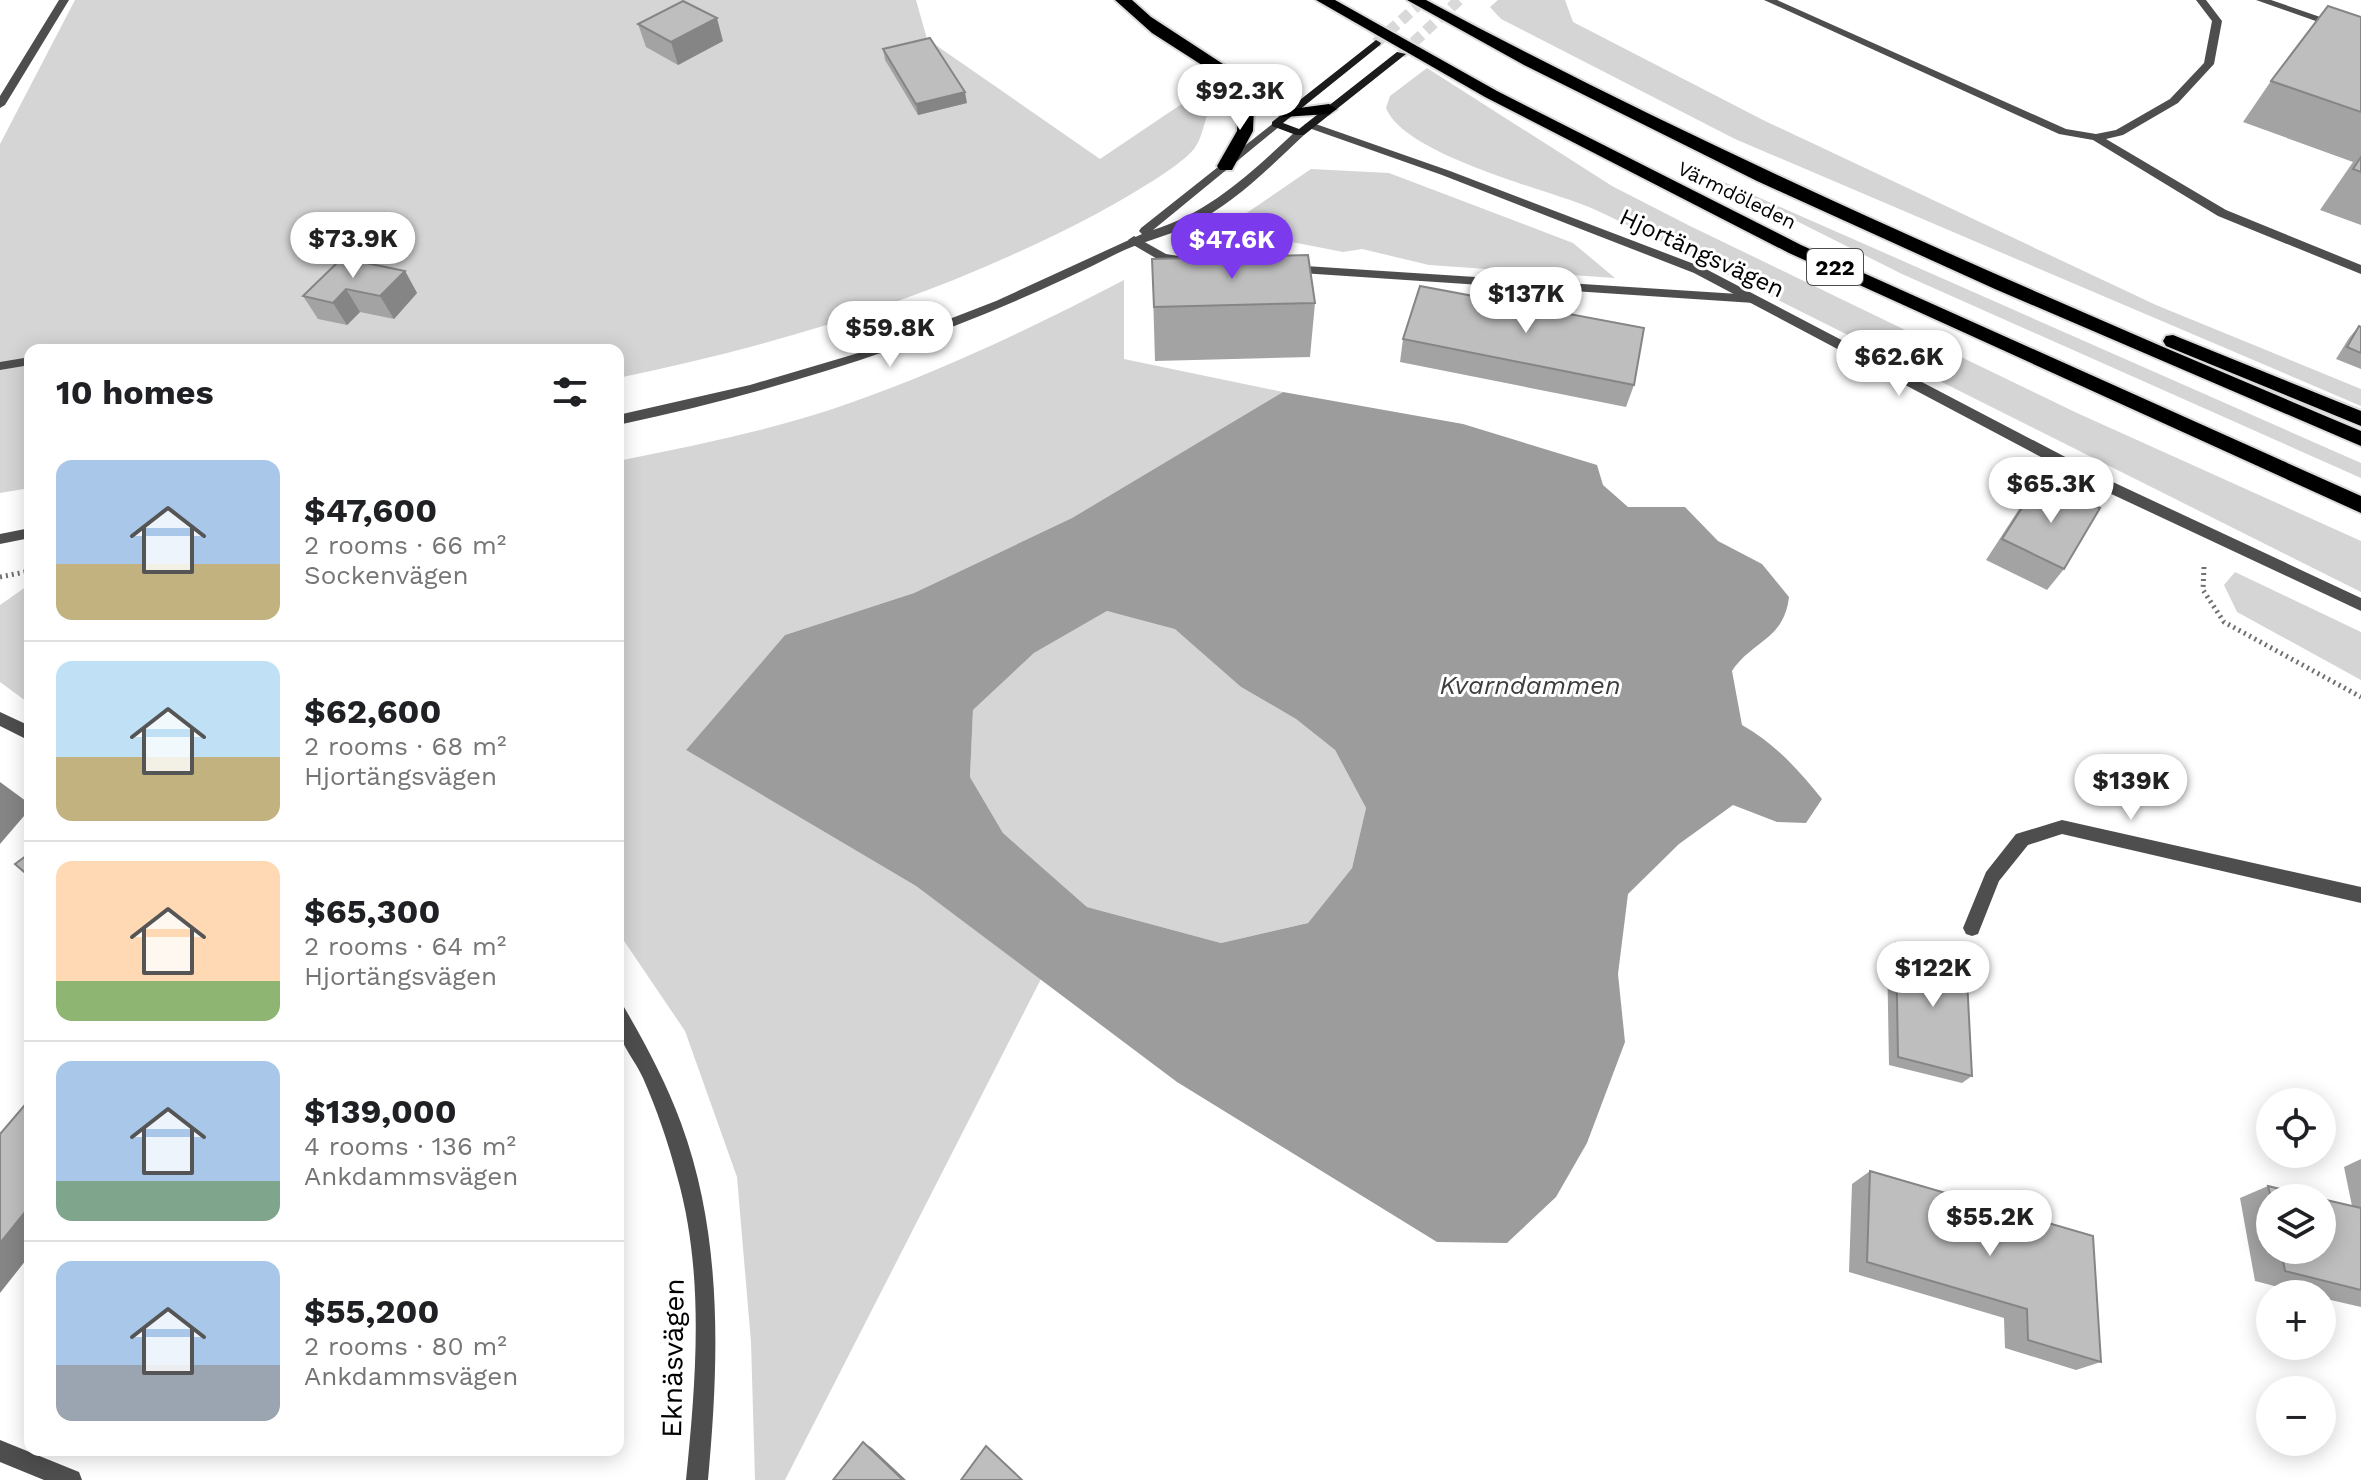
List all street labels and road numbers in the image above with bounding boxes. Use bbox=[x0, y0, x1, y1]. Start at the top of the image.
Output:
street label: Värmdöleden bbox=[1674, 156, 1800, 234]
street label: Hjortängsvägen bbox=[1615, 203, 1789, 303]
road number: 222 bbox=[1807, 249, 1863, 285]
street label: Eknäsvägen bbox=[655, 1278, 691, 1438]

